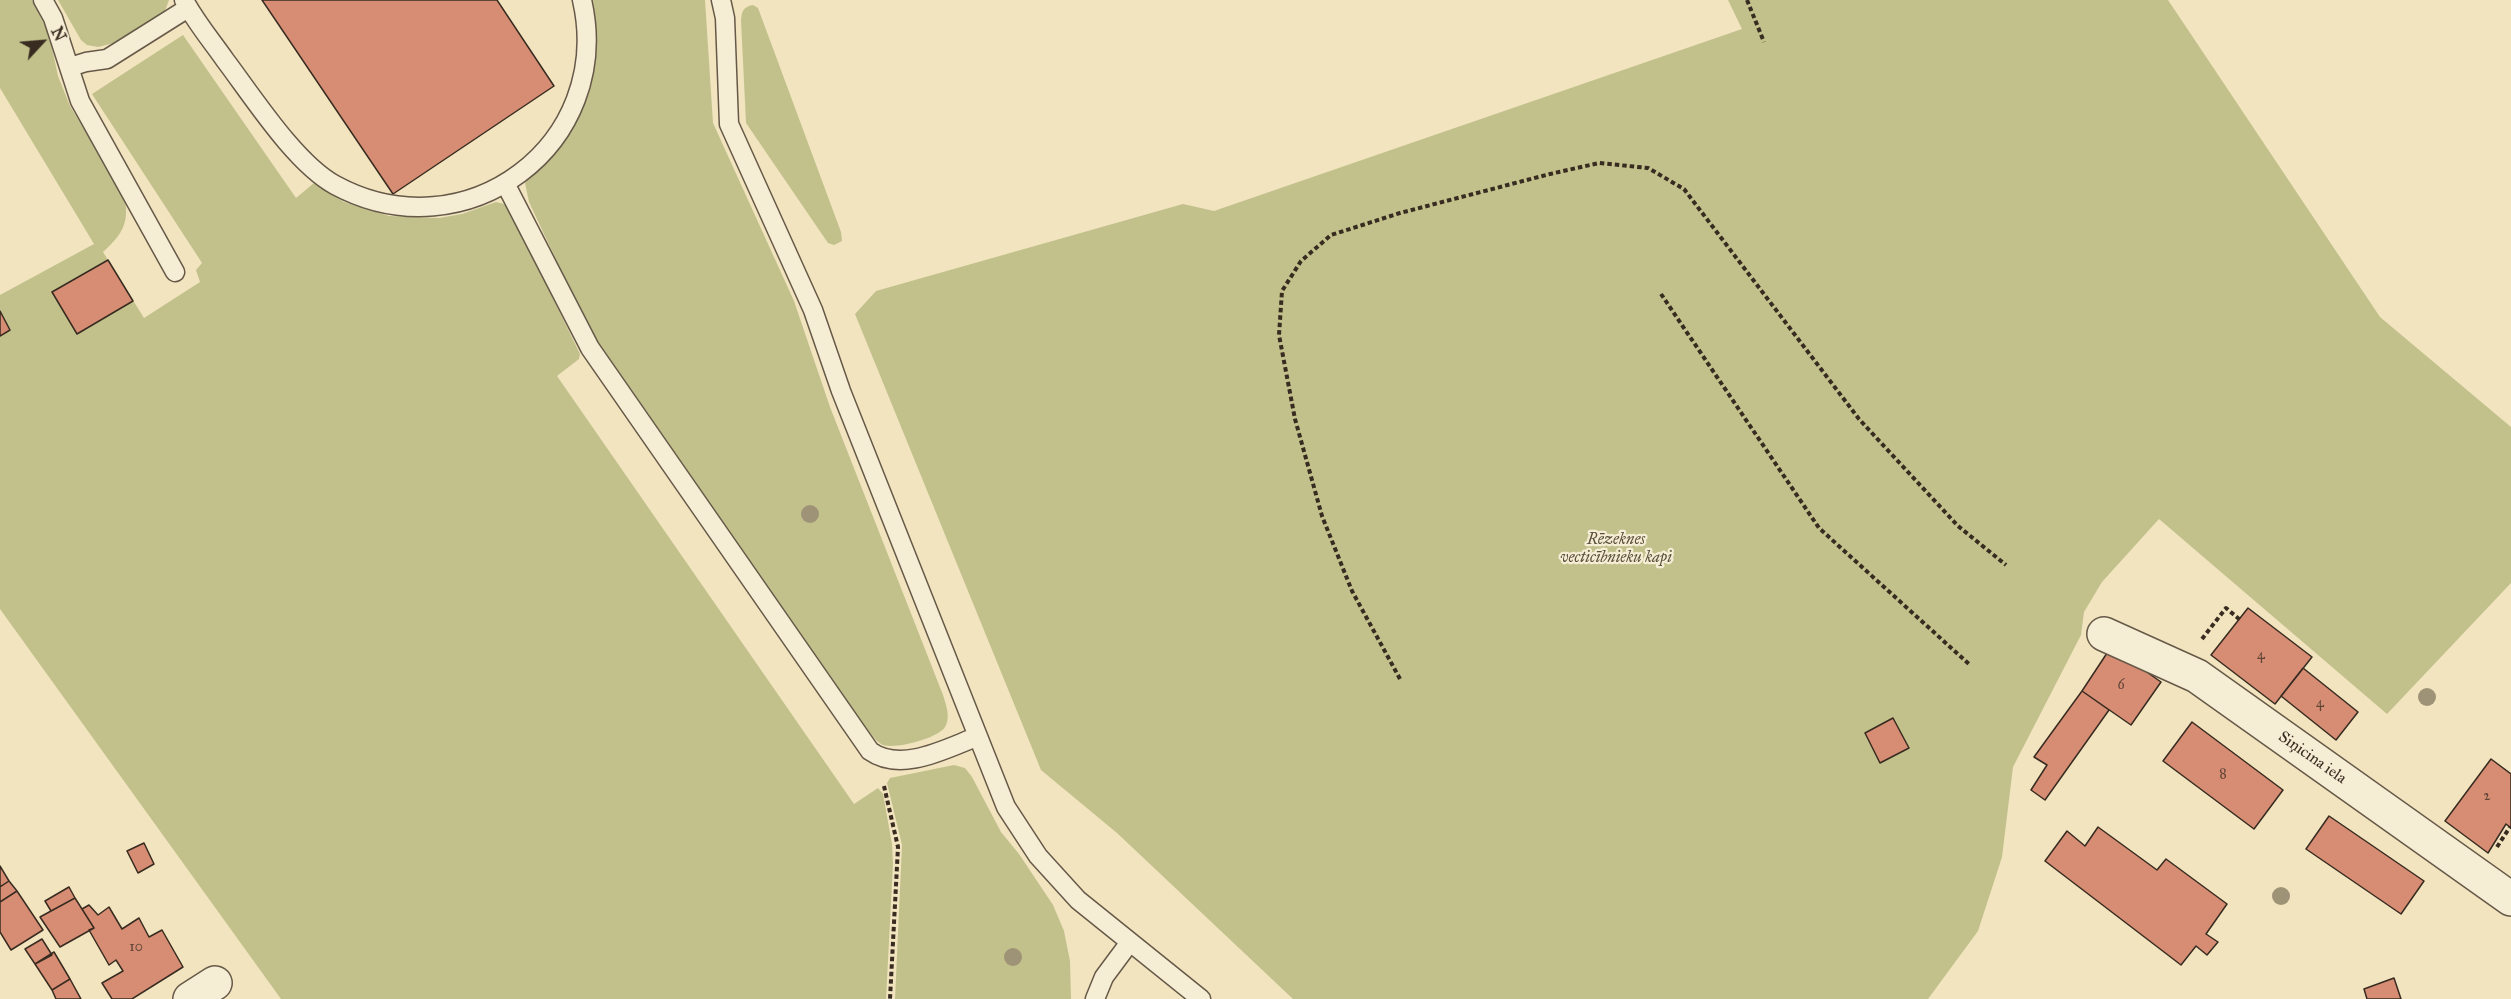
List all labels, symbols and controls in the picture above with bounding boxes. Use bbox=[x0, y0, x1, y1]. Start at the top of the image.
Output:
north arrow bbox=[12, 12, 72, 72]
text: N bbox=[47, 24, 70, 44]
park label: Rēzeknes vecticībnieku kapi bbox=[1560, 530, 1672, 568]
house number: 4 bbox=[2257, 648, 2265, 664]
house number: 6 bbox=[2117, 678, 2125, 694]
house number: 4 bbox=[2316, 696, 2324, 712]
street label: Siņicina iela bbox=[2274, 728, 2350, 788]
house number: 8 bbox=[2219, 767, 2227, 783]
house number: 2 bbox=[2484, 789, 2490, 805]
house number: 10 bbox=[129, 940, 143, 956]

